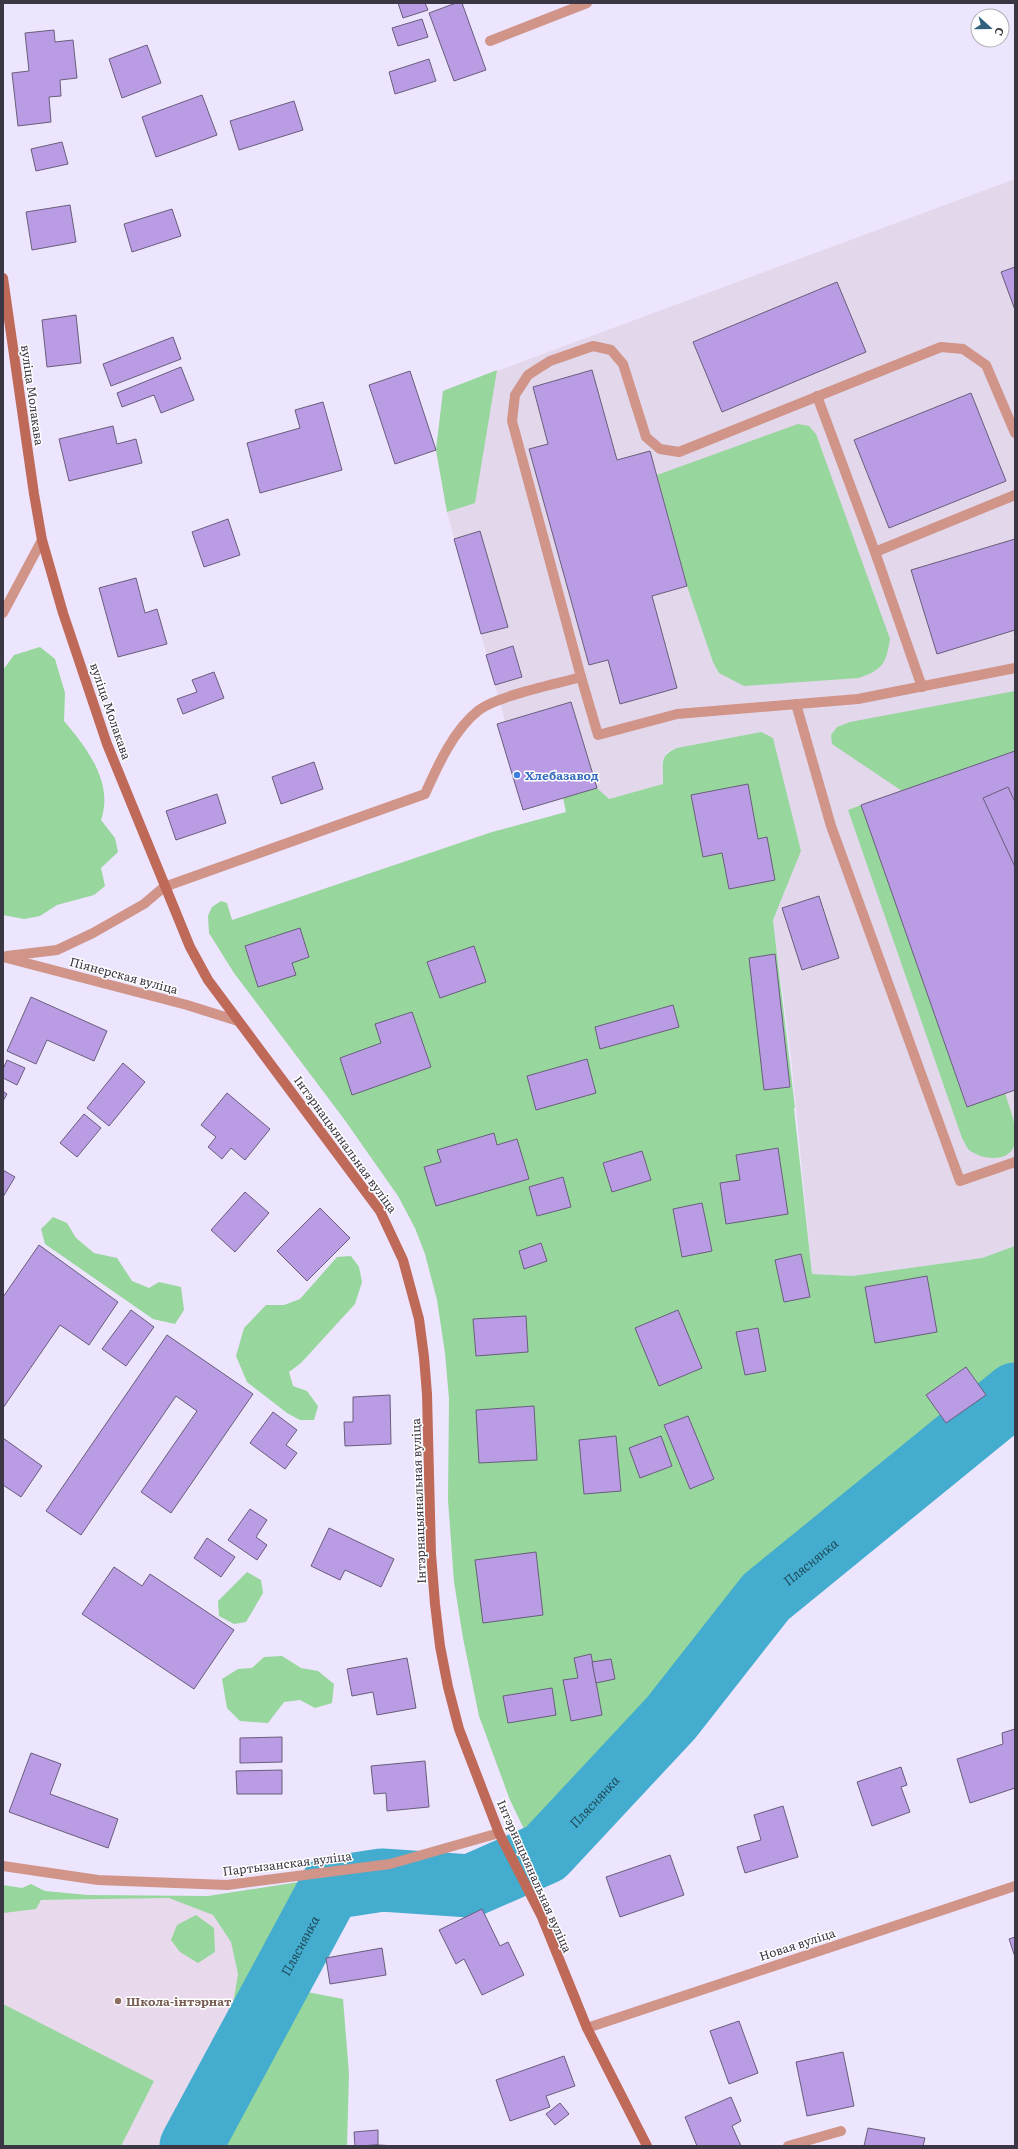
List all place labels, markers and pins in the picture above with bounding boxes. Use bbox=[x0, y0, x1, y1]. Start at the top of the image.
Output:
place label: Хлебазавод bbox=[525, 766, 599, 784]
marker: Хлебазавод bbox=[512, 770, 522, 780]
place label: Школа-інтэрнат bbox=[126, 1992, 232, 2010]
marker: Школа-інтэрнат bbox=[113, 1996, 123, 2006]

